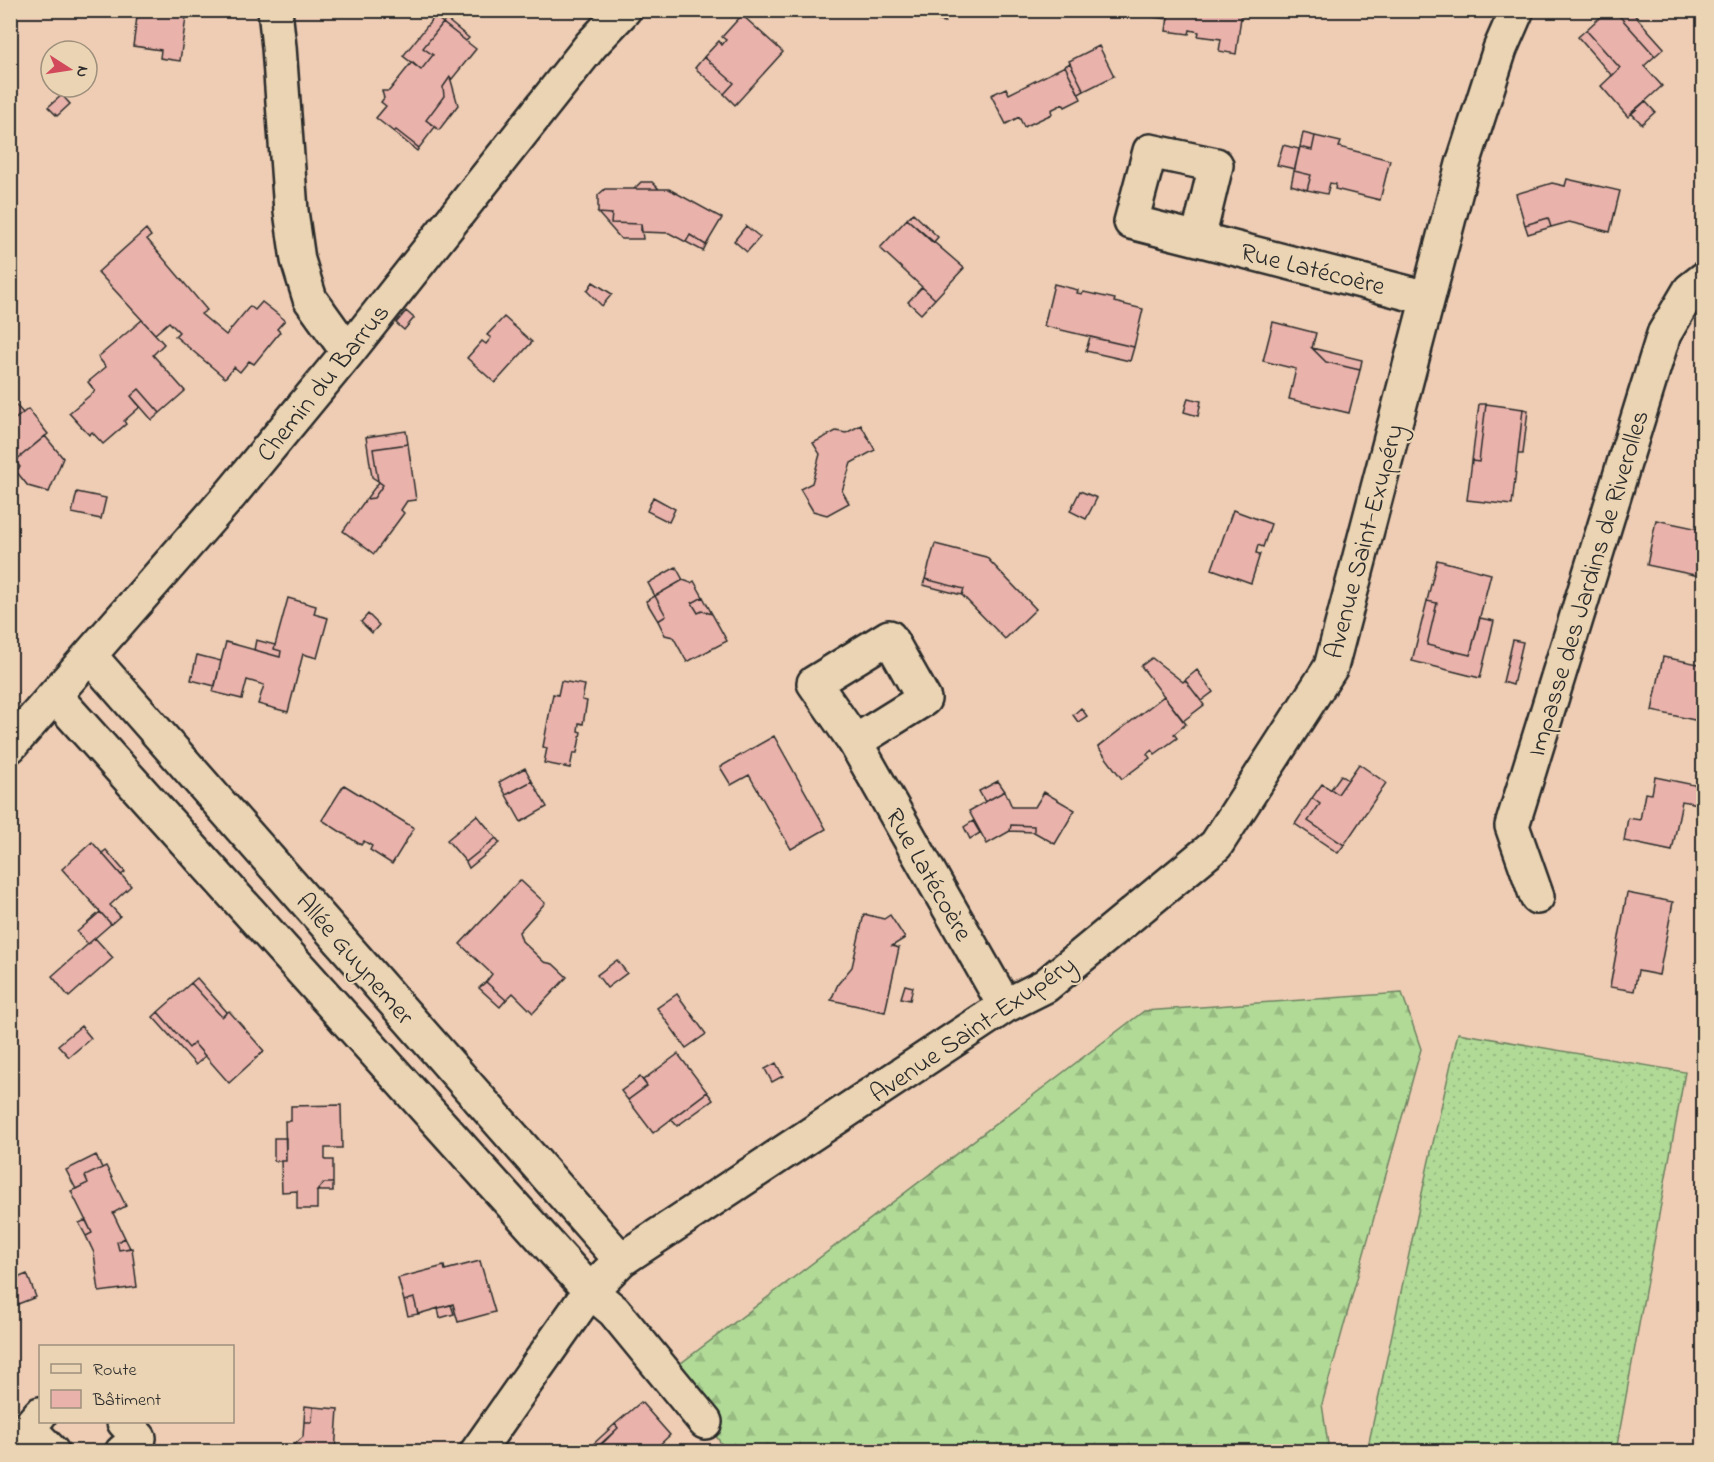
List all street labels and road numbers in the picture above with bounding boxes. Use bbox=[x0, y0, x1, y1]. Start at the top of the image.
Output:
street label: Rue Latécoère bbox=[1236, 235, 1389, 307]
street label: Chemin du Barrus bbox=[249, 297, 400, 471]
street label: Impasse des Jardins de Riverolles bbox=[1519, 406, 1661, 762]
street label: Avenue Saint-Exupéry bbox=[1316, 420, 1415, 663]
street label: Rue Latécoère bbox=[874, 802, 981, 949]
street label: Allée Guynemer bbox=[285, 885, 423, 1035]
street label: Avenue Saint-Exupéry bbox=[863, 947, 1084, 1114]

